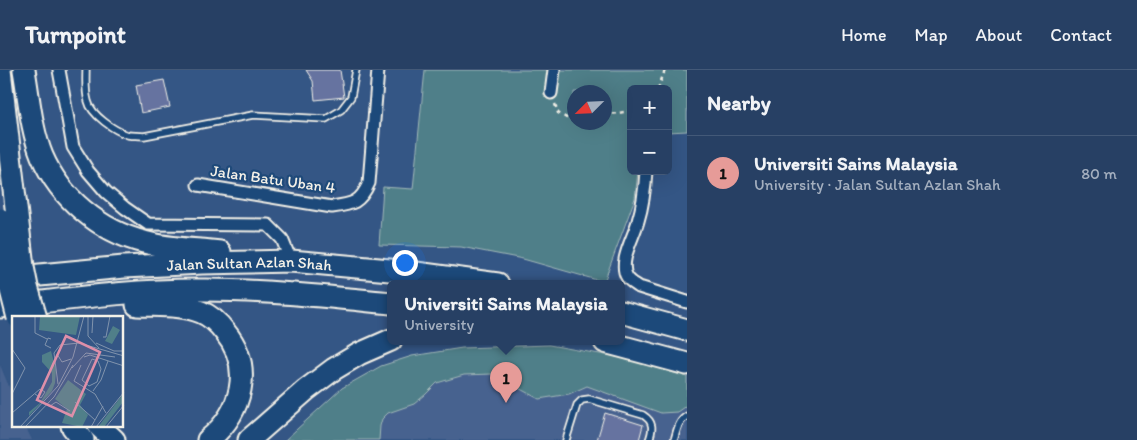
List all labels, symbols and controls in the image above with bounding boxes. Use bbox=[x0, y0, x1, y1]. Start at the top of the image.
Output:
text: Turnpoint bbox=[25, 20, 126, 49]
text: Home bbox=[841, 24, 887, 46]
text: Map bbox=[915, 24, 948, 46]
text: About bbox=[976, 24, 1022, 46]
text: Contact bbox=[1050, 24, 1112, 46]
north arrow bbox=[567, 85, 612, 130]
map controls bbox=[627, 85, 672, 175]
button: + bbox=[627, 85, 672, 130]
text: Nearby bbox=[707, 90, 771, 115]
button: − bbox=[627, 130, 672, 175]
text: Universiti Sains Malaysia bbox=[754, 152, 958, 175]
street label: Jalan Batu Uban 4 bbox=[209, 161, 337, 197]
text: 1 bbox=[719, 164, 727, 183]
text: 80 m bbox=[1081, 164, 1117, 183]
text: University · Jalan Sultan Azlan Shah bbox=[754, 175, 1001, 194]
your location bbox=[392, 250, 418, 276]
street label: Jalan Sultan Azlan Shah bbox=[166, 251, 333, 274]
popup bbox=[387, 280, 625, 345]
text: Universiti Sains Malaysia bbox=[404, 292, 608, 315]
text: University bbox=[404, 315, 474, 334]
inset map bbox=[12, 316, 124, 428]
pin: 1 bbox=[490, 362, 522, 403]

